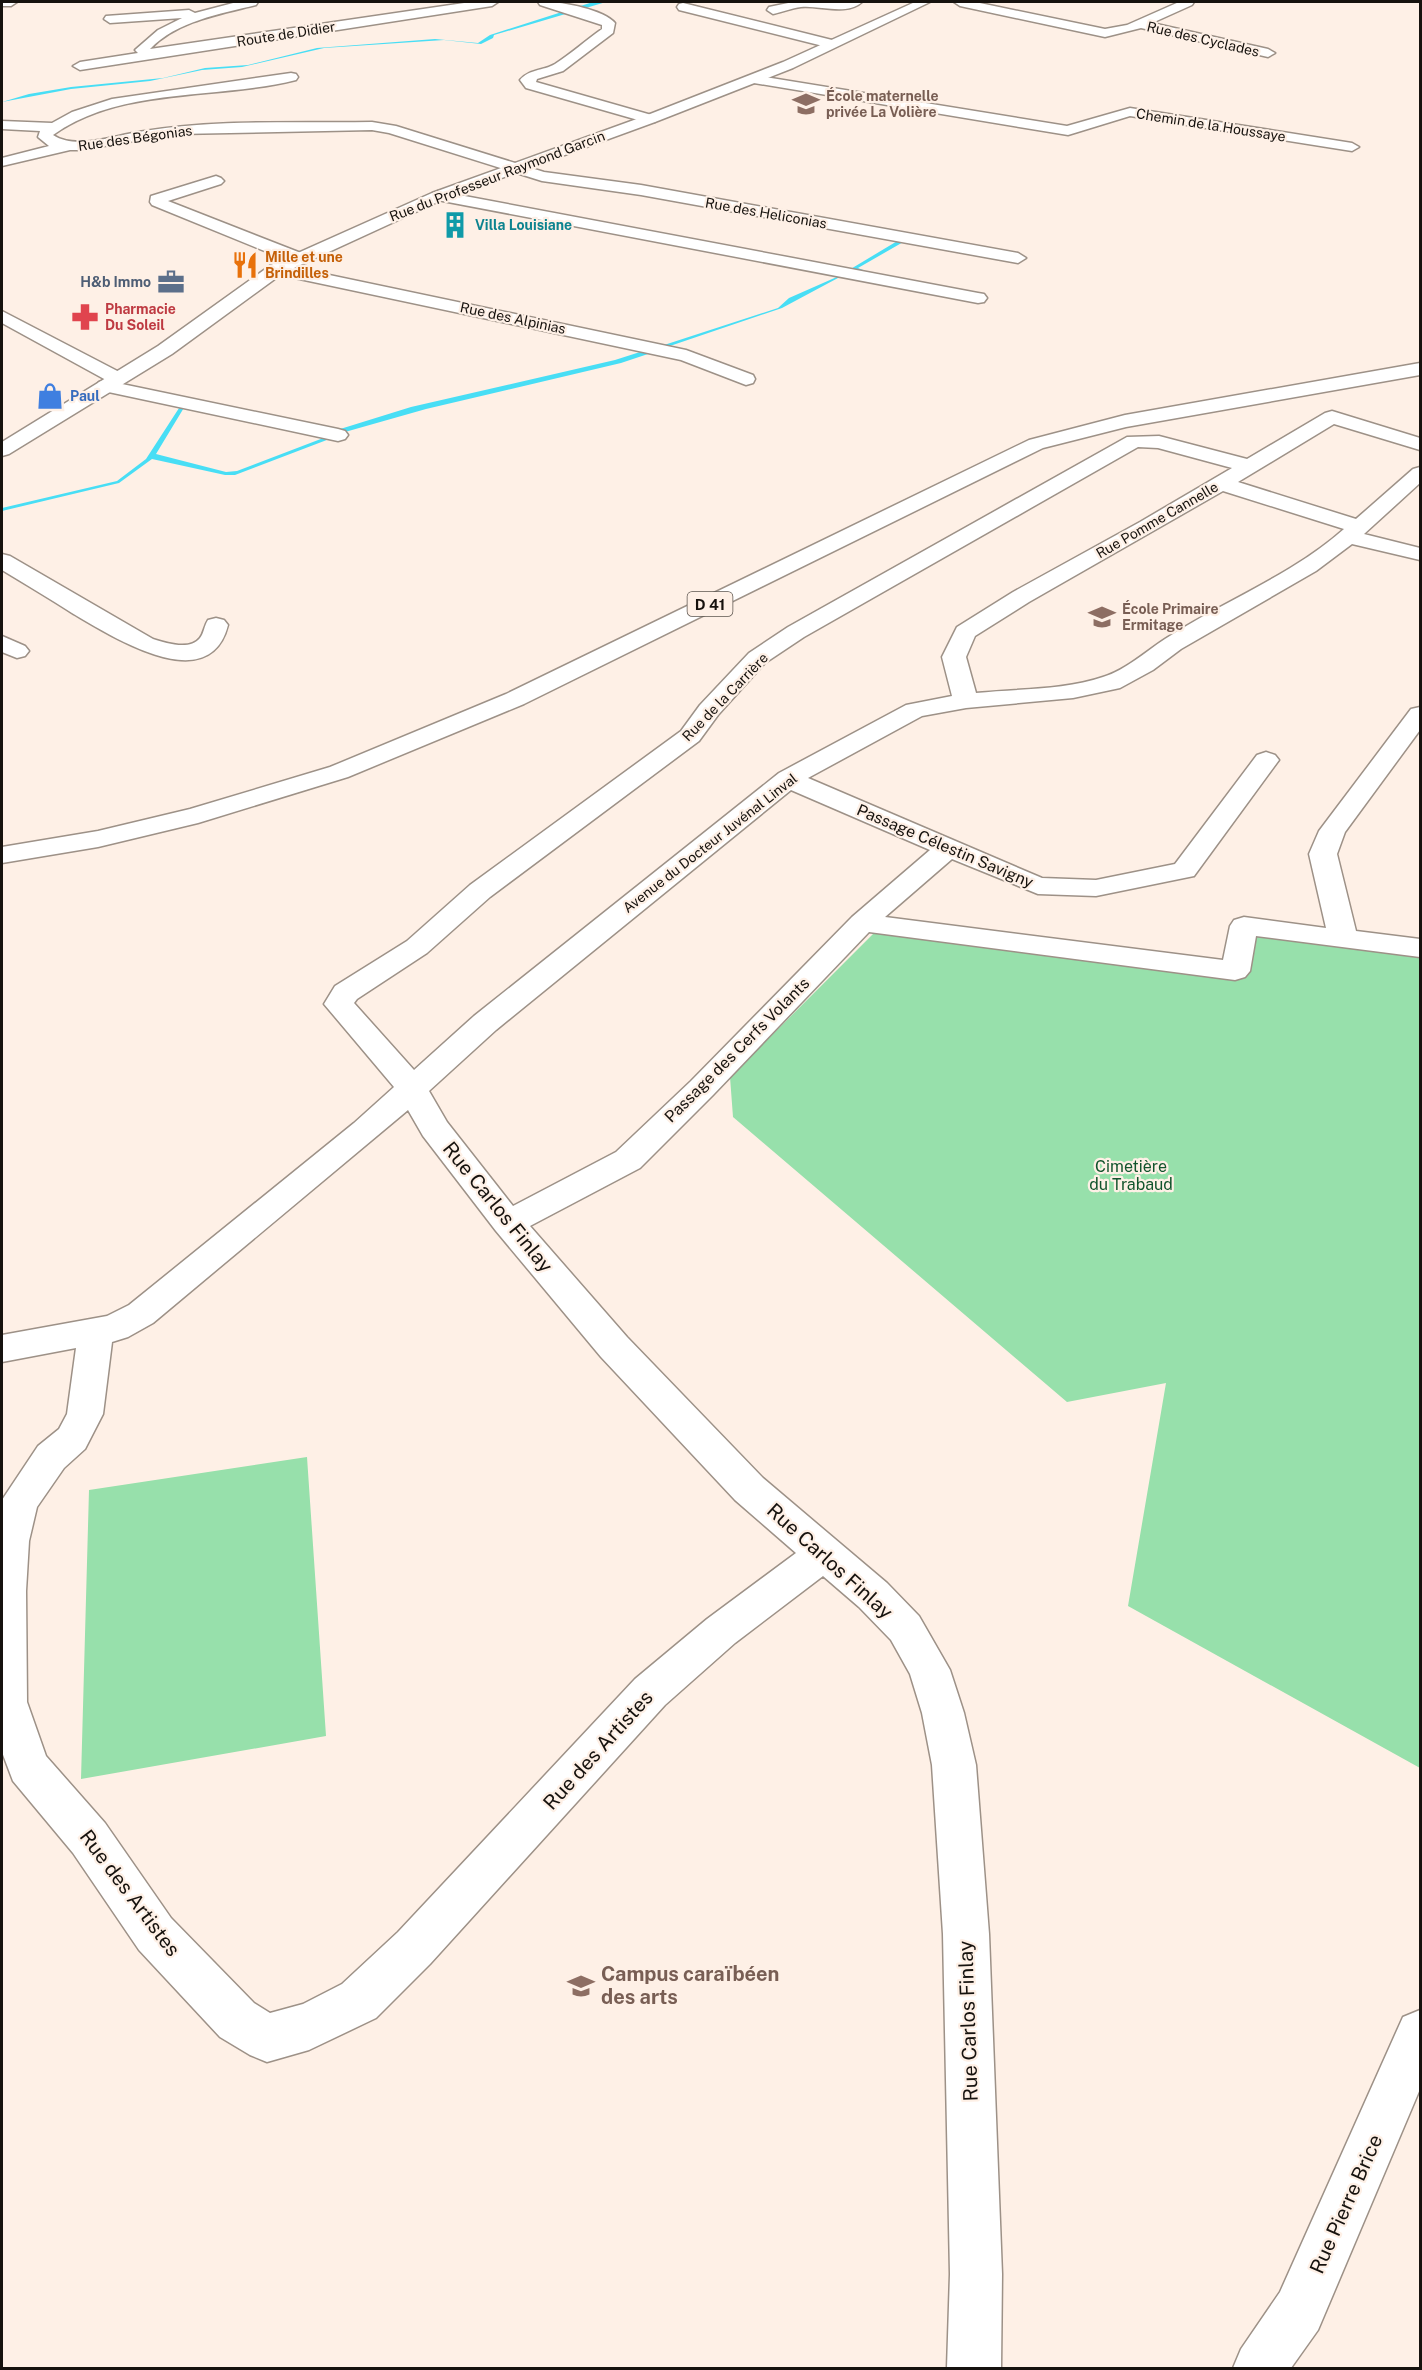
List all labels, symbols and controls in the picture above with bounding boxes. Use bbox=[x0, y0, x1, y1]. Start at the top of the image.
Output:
street label: Route de Didier bbox=[236, 18, 336, 50]
street label: Rue des Cyclades bbox=[1145, 18, 1261, 60]
place label: École maternelle privée La Volière bbox=[826, 87, 939, 120]
school or university icon: École maternelle privée La Volière bbox=[791, 89, 821, 119]
street label: Chemin de la Houssaye bbox=[1135, 105, 1287, 145]
street label: Rue des Bégonias bbox=[77, 122, 193, 154]
street label: Rue du Professeur Raymond Garcin bbox=[387, 127, 607, 225]
street label: Rue des Heliconias bbox=[704, 194, 828, 232]
building icon: Villa Louisiane bbox=[440, 210, 470, 240]
place label: Villa Louisiane bbox=[475, 217, 572, 233]
place label: Mille et une Brindilles bbox=[265, 249, 343, 281]
restaurant icon: Mille et une Brindilles bbox=[230, 250, 260, 280]
office icon: H&b Immo bbox=[156, 267, 186, 297]
place label: H&b Immo bbox=[80, 274, 151, 290]
street label: Rue des Alpinias bbox=[459, 299, 567, 337]
place label: Pharmacie Du Soleil bbox=[105, 301, 176, 333]
pharmacy icon: Pharmacie Du Soleil bbox=[70, 302, 100, 332]
shop icon: Paul bbox=[35, 381, 65, 411]
place label: Paul bbox=[70, 388, 100, 404]
street label: Rue Pomme Cannelle bbox=[1093, 479, 1221, 561]
road number: D 41 bbox=[688, 592, 732, 616]
place label: École Primaire Ermitage bbox=[1122, 600, 1219, 633]
school or university icon: École Primaire Ermitage bbox=[1087, 602, 1117, 632]
street label: Rue de la Carrière bbox=[679, 650, 771, 744]
street label: Avenue du Docteur Juvénal Linval bbox=[620, 770, 800, 916]
street label: Passage Célestin Savigny bbox=[854, 800, 1037, 892]
street label: Passage des Cerfs Volants bbox=[661, 974, 813, 1126]
street label: Rue Carlos Finlay bbox=[438, 1137, 558, 1277]
park label: Cimetière du Trabaud bbox=[1089, 1157, 1173, 1194]
street label: Rue Carlos Finlay bbox=[762, 1498, 898, 1624]
street label: Rue des Artistes bbox=[538, 1685, 658, 1815]
street label: Rue des Artistes bbox=[75, 1825, 185, 1961]
street label: Rue Carlos Finlay bbox=[953, 1940, 983, 2102]
place label: Campus caraïbéen des arts bbox=[601, 1962, 779, 2009]
school or university icon: Campus caraïbéen des arts bbox=[566, 1971, 596, 2001]
street label: Rue Pierre Brice bbox=[1305, 2131, 1387, 2277]

